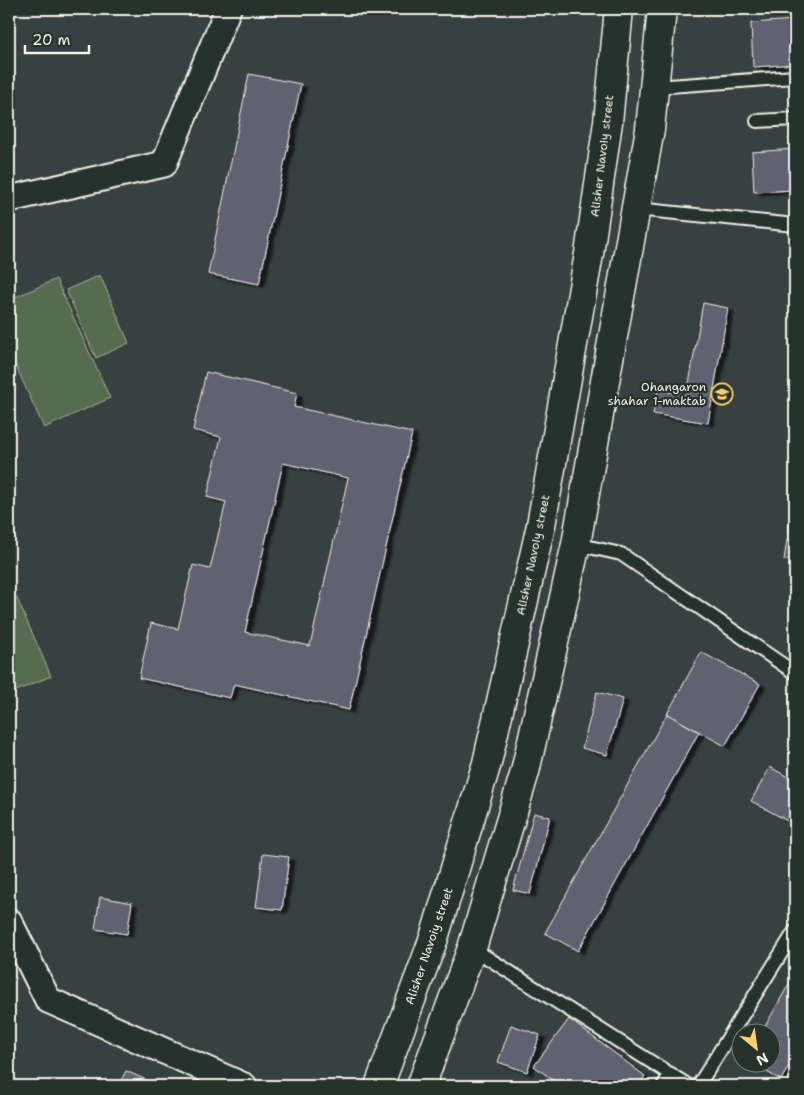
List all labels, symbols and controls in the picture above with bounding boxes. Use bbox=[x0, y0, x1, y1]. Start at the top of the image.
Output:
scale bar bbox=[25, 22, 89, 54]
text: 20 m bbox=[32, 30, 71, 50]
street label: Alisher Navoiy street bbox=[587, 94, 617, 218]
place label: Ohangaron shahar 1-maktab bbox=[608, 379, 706, 409]
school or university icon: Ohangaron shahar 1-maktab bbox=[710, 382, 734, 406]
street label: Alisher Navoiy street bbox=[512, 493, 554, 617]
street label: Alisher Navoiy street bbox=[401, 885, 457, 1007]
north arrow bbox=[732, 1022, 782, 1072]
text: N bbox=[753, 1049, 772, 1070]

